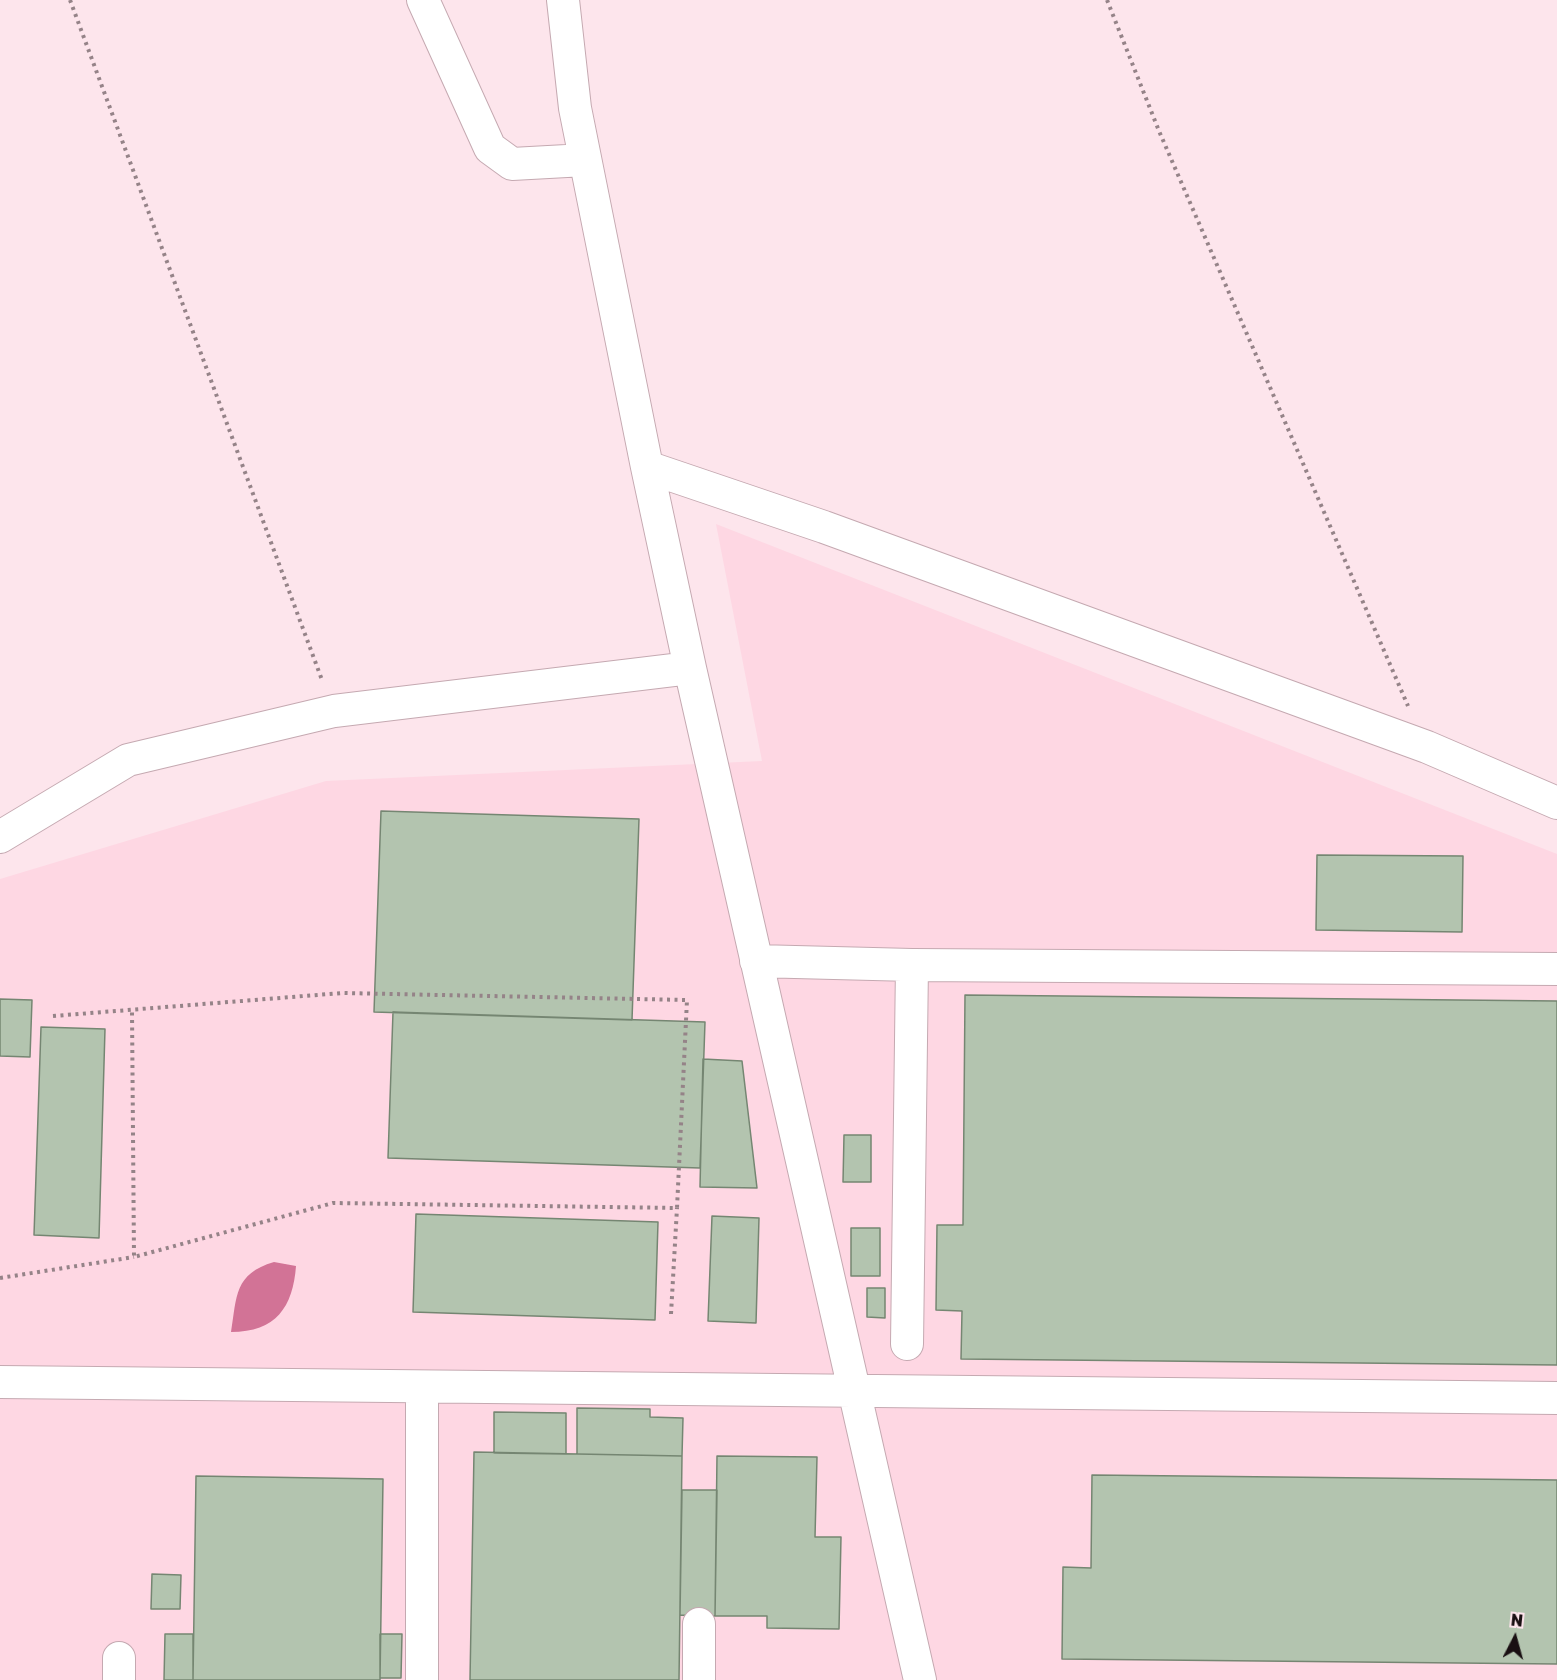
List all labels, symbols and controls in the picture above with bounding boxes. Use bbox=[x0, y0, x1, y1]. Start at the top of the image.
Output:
north arrow bbox=[1485, 1608, 1545, 1668]
text: N bbox=[1510, 1610, 1524, 1631]

